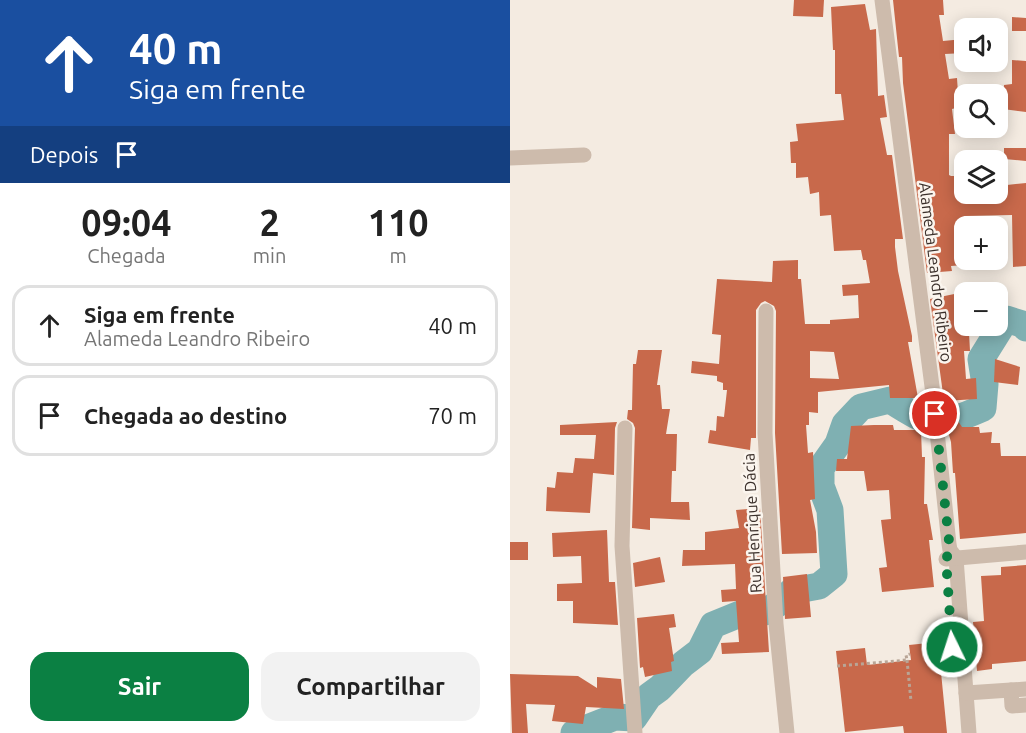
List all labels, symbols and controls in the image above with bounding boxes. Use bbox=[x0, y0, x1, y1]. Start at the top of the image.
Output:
map controls bbox=[954, 18, 1008, 336]
button: sound bbox=[954, 18, 1008, 72]
icon: ahead bbox=[30, 24, 108, 102]
text: 40 m bbox=[129, 25, 223, 72]
text: Siga em frente bbox=[129, 74, 306, 104]
button: search bbox=[954, 84, 1008, 138]
icon: arrive bbox=[110, 138, 143, 171]
text: Depois bbox=[30, 142, 98, 167]
button: layers bbox=[954, 150, 1008, 204]
street label: Alameda Leandro Ribeiro bbox=[916, 181, 956, 363]
text: 09:04 bbox=[81, 202, 171, 243]
text: 2 bbox=[259, 202, 280, 243]
text: 110 bbox=[368, 202, 429, 243]
button: + bbox=[954, 216, 1008, 270]
text: Chegada bbox=[87, 244, 166, 267]
text: min bbox=[253, 244, 286, 267]
text: m bbox=[390, 244, 407, 267]
button: − bbox=[954, 282, 1008, 336]
text: Siga em frente bbox=[84, 302, 235, 327]
icon: ahead bbox=[33, 309, 66, 342]
text: 40 m bbox=[428, 313, 477, 338]
text: Alameda Leandro Ribeiro bbox=[84, 327, 310, 350]
pin bbox=[909, 388, 960, 439]
icon: arrive bbox=[918, 397, 951, 430]
icon: arrive bbox=[33, 399, 66, 432]
text: Chegada ao destino bbox=[84, 403, 287, 428]
text: 70 m bbox=[428, 403, 477, 428]
street label: Rua Henrique Dácia bbox=[739, 453, 765, 593]
position arrow bbox=[920, 615, 984, 679]
button: Sair bbox=[30, 652, 249, 721]
button: Compartilhar bbox=[261, 652, 480, 721]

